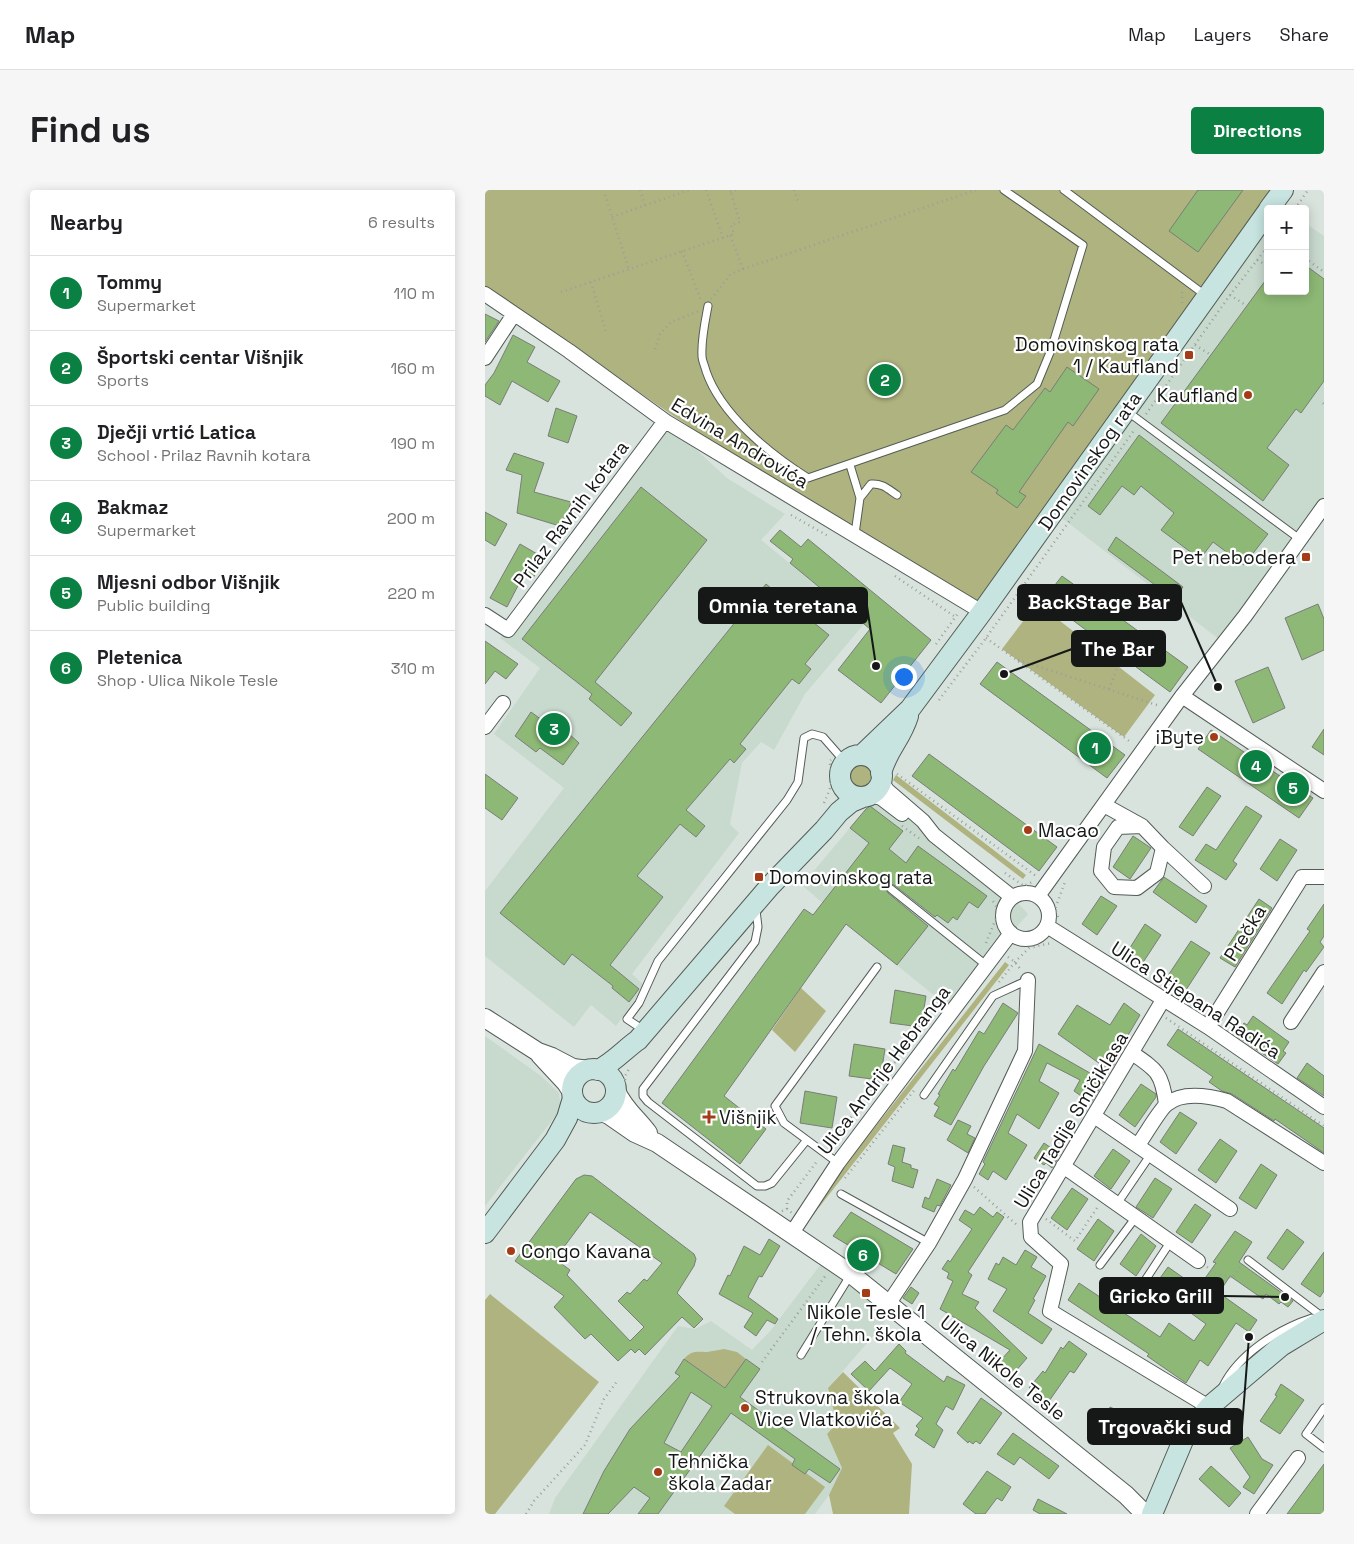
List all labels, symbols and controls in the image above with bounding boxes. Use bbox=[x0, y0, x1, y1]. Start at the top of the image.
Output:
text: Map bbox=[25, 19, 75, 50]
text: Map bbox=[1128, 23, 1166, 46]
text: Layers bbox=[1194, 23, 1251, 46]
text: Share bbox=[1279, 23, 1329, 46]
button: Directions bbox=[1191, 107, 1324, 154]
text: Find us bbox=[30, 108, 151, 152]
map controls bbox=[1264, 205, 1309, 295]
button: + bbox=[1264, 205, 1309, 250]
text: Nearby bbox=[50, 209, 123, 236]
text: 6 results bbox=[368, 212, 435, 233]
button: − bbox=[1264, 250, 1309, 295]
text: Tommy bbox=[97, 270, 162, 295]
text: 1 bbox=[62, 283, 70, 304]
text: 110 m bbox=[393, 283, 435, 304]
text: Supermarket bbox=[97, 295, 196, 316]
place label: Domovinskog rata 1 / Kaufland bbox=[1015, 332, 1179, 379]
text: Športski centar Višnjik bbox=[97, 345, 304, 370]
marker: Domovinskog rata 1 / Kaufland bbox=[1183, 349, 1195, 361]
text: 2 bbox=[61, 358, 71, 379]
text: 160 m bbox=[390, 358, 435, 379]
pin: 2 bbox=[869, 361, 901, 399]
text: Sports bbox=[97, 370, 149, 391]
place label: Kaufland bbox=[1157, 383, 1238, 408]
street label: Domovinskog rata bbox=[1033, 387, 1147, 535]
marker: Kaufland bbox=[1242, 389, 1254, 401]
street label: Edvina Androvića bbox=[667, 392, 813, 494]
text: Dječji vrtić Latica bbox=[97, 420, 256, 445]
text: 3 bbox=[61, 433, 71, 454]
text: 190 m bbox=[390, 433, 435, 454]
street label: Prilaz Ravnih kotara bbox=[508, 436, 634, 592]
text: School · Prilaz Ravnih kotara bbox=[97, 445, 311, 466]
text: Bakmaz bbox=[97, 495, 168, 520]
text: 4 bbox=[61, 508, 71, 529]
text: 200 m bbox=[387, 508, 435, 529]
text: Supermarket bbox=[97, 520, 196, 541]
place label: Pet nebodera bbox=[1172, 545, 1296, 570]
marker: Pet nebodera bbox=[1300, 551, 1312, 563]
text: Mjesni odbor Višnjik bbox=[97, 570, 280, 595]
text: 5 bbox=[61, 583, 71, 604]
text: 220 m bbox=[388, 583, 435, 604]
callout: BackStage Bar bbox=[1018, 585, 1181, 620]
callout: Omnia teretana bbox=[699, 588, 867, 623]
text: BackStage Bar bbox=[1028, 589, 1170, 615]
text: Omnia teretana bbox=[709, 593, 858, 619]
text: Public building bbox=[97, 595, 210, 616]
callout: The Bar bbox=[1072, 631, 1165, 666]
text: The Bar bbox=[1081, 636, 1155, 662]
text: Pletenica bbox=[97, 645, 182, 670]
text: 6 bbox=[61, 658, 71, 679]
text: 310 m bbox=[391, 658, 435, 679]
your location bbox=[891, 664, 917, 690]
text: Shop · Ulica Nikole Tesle bbox=[97, 670, 278, 691]
pin: 3 bbox=[538, 710, 570, 748]
place label: iByte bbox=[1156, 725, 1204, 750]
pin: 1 bbox=[1079, 729, 1111, 767]
marker: iByte bbox=[1208, 731, 1220, 743]
pin: 4 bbox=[1240, 747, 1272, 785]
pin: 5 bbox=[1277, 769, 1309, 807]
place label: Macao bbox=[1038, 818, 1099, 843]
marker: Macao bbox=[1022, 824, 1034, 836]
place label: Domovinskog rata bbox=[769, 865, 933, 890]
marker: Domovinskog rata bbox=[753, 871, 765, 883]
street label: Prečka bbox=[1218, 900, 1272, 966]
street label: Ulica Stjepana Radića bbox=[1106, 936, 1286, 1064]
street label: Ulica Andrije Hebranga bbox=[812, 980, 956, 1160]
street label: Ulica Tadije Smičiklasa bbox=[1008, 1027, 1134, 1213]
place label: Višnjik bbox=[719, 1105, 777, 1130]
marker: Višnjik bbox=[703, 1111, 715, 1123]
pin: 6 bbox=[847, 1236, 879, 1274]
place label: Congo Kavana bbox=[521, 1239, 651, 1264]
marker: Congo Kavana bbox=[505, 1245, 517, 1257]
callout: Gricko Grill bbox=[1100, 1278, 1223, 1313]
text: Gricko Grill bbox=[1109, 1283, 1213, 1309]
marker: Nikole Tesle 1 / Tehn. škola bbox=[860, 1287, 872, 1299]
place label: Nikole Tesle 1 / Tehn. škola bbox=[807, 1300, 925, 1347]
street label: Ulica Nikole Tesle bbox=[935, 1310, 1071, 1426]
place label: Strukovna škola Vice Vlatkovića bbox=[755, 1385, 900, 1432]
marker: Strukovna škola Vice Vlatkovića bbox=[739, 1402, 751, 1414]
callout: Trgovački sud bbox=[1088, 1409, 1242, 1444]
text: Trgovački sud bbox=[1098, 1414, 1232, 1440]
place label: Tehnička škola Zadar bbox=[668, 1449, 772, 1496]
marker: Tehnička škola Zadar bbox=[652, 1466, 664, 1478]

